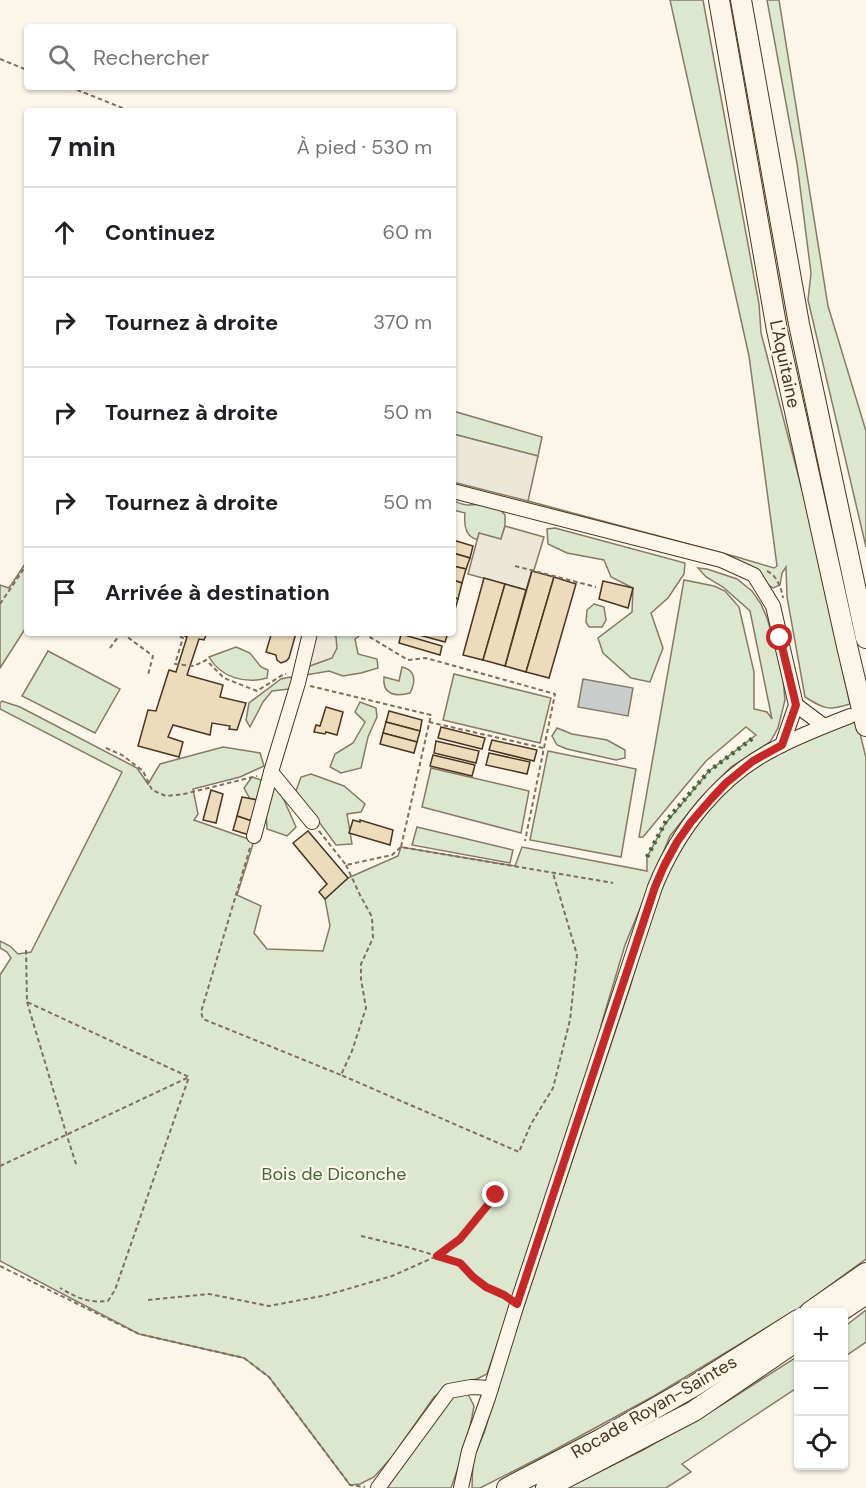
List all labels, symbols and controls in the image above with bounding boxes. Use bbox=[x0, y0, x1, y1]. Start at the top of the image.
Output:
search box bbox=[24, 24, 456, 90]
icon: search bbox=[45, 41, 78, 74]
text: Rechercher bbox=[93, 43, 209, 72]
text: 7 min bbox=[48, 130, 116, 164]
text: À pied · 530 m bbox=[297, 134, 432, 160]
icon: ahead bbox=[48, 216, 81, 249]
text: Continuez bbox=[105, 218, 215, 247]
text: 60 m bbox=[383, 219, 432, 245]
icon: right bbox=[48, 306, 81, 339]
text: Tournez à droite bbox=[105, 308, 278, 337]
text: 370 m bbox=[373, 309, 432, 335]
street label: L'Aquitaine bbox=[764, 318, 806, 410]
icon: right bbox=[48, 396, 81, 429]
text: Tournez à droite bbox=[105, 398, 278, 427]
text: 50 m bbox=[383, 399, 432, 425]
icon: right bbox=[48, 486, 81, 519]
text: Tournez à droite bbox=[105, 488, 278, 517]
text: 50 m bbox=[383, 489, 432, 515]
icon: arrive bbox=[48, 576, 81, 609]
text: Arrivée à destination bbox=[105, 578, 330, 607]
route start bbox=[766, 624, 792, 650]
park label: Bois de Diconche bbox=[262, 1162, 406, 1186]
route end bbox=[482, 1181, 508, 1207]
map controls bbox=[794, 1308, 848, 1470]
button: + bbox=[794, 1308, 848, 1362]
street label: Rocade Royan-Saintes bbox=[567, 1350, 741, 1464]
button: − bbox=[794, 1362, 848, 1416]
button: locate bbox=[794, 1416, 848, 1470]

